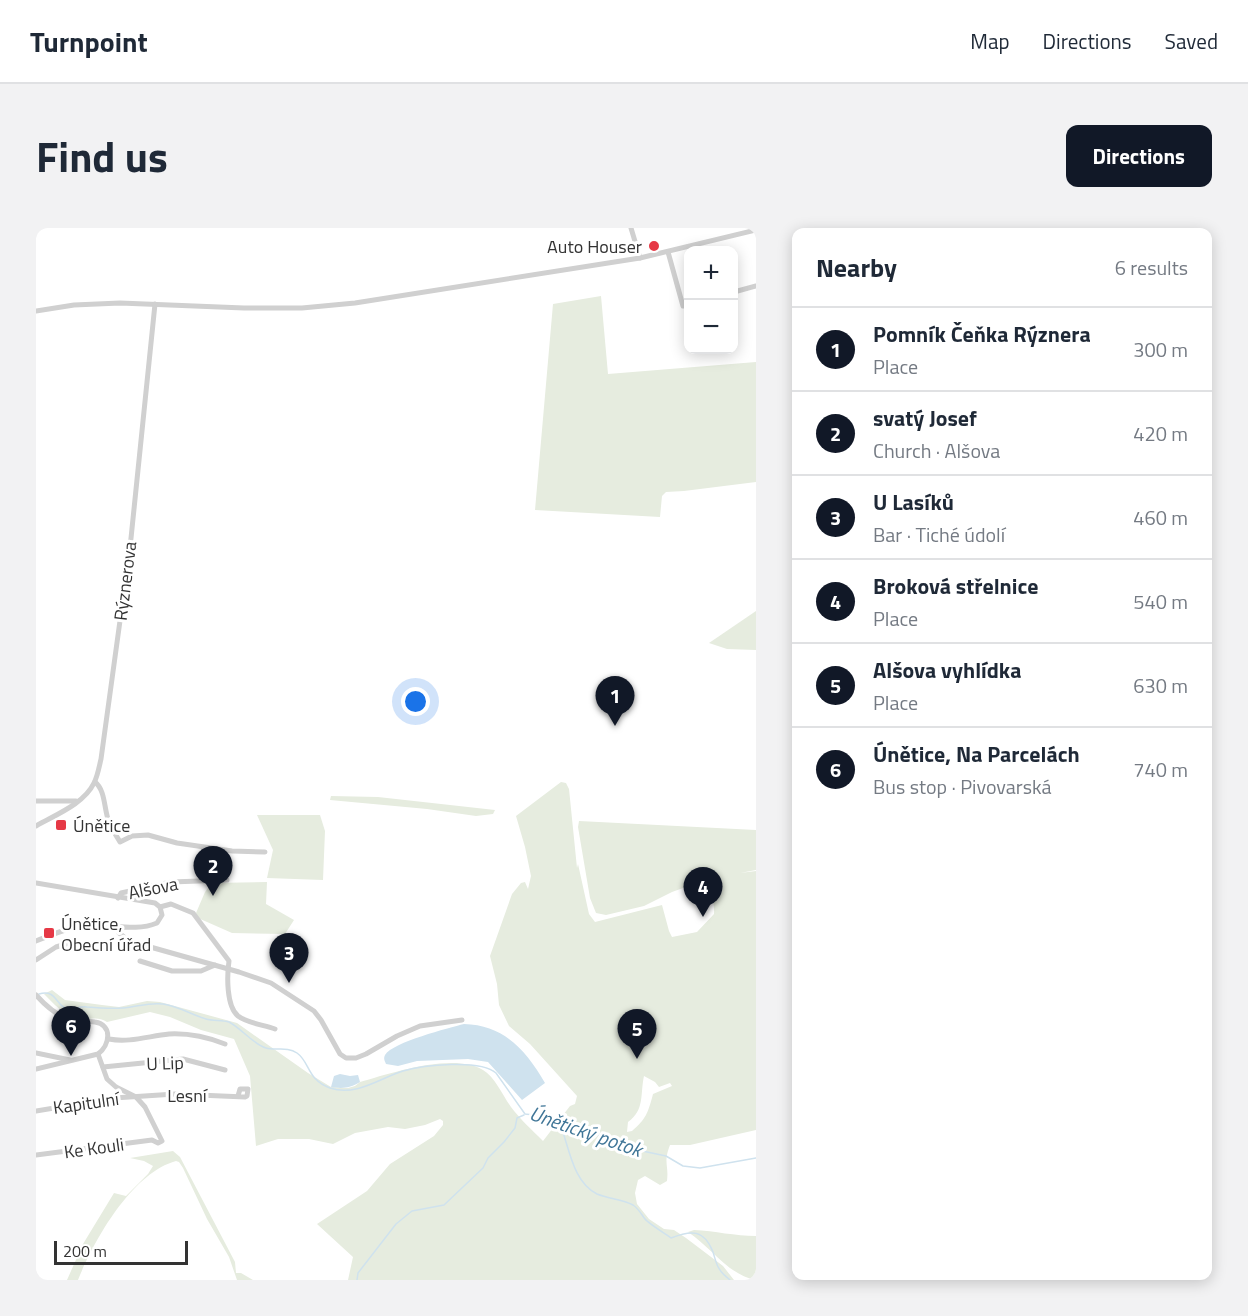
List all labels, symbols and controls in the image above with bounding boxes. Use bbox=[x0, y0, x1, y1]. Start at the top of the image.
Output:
text: Turnpoint bbox=[30, 20, 148, 63]
text: Map bbox=[970, 25, 1010, 57]
text: Directions bbox=[1043, 25, 1132, 57]
text: Saved bbox=[1165, 25, 1218, 57]
text: Find us bbox=[36, 124, 168, 188]
button: Directions bbox=[1066, 125, 1212, 187]
place label: Auto Houser bbox=[547, 233, 642, 260]
marker: Auto Houser bbox=[647, 239, 661, 253]
map controls bbox=[684, 246, 738, 354]
button: + bbox=[684, 246, 738, 300]
text: Nearby bbox=[816, 248, 897, 287]
text: 6 results bbox=[1115, 252, 1188, 283]
button: − bbox=[684, 300, 738, 354]
text: Pomník Čeňka Rýznera bbox=[873, 317, 1091, 351]
text: 1 bbox=[830, 334, 841, 365]
text: 300 m bbox=[1133, 334, 1188, 365]
text: Place bbox=[873, 351, 918, 382]
text: svatý Josef bbox=[873, 401, 977, 435]
text: 2 bbox=[830, 418, 841, 449]
text: 420 m bbox=[1133, 418, 1188, 449]
text: Church · Alšova bbox=[873, 435, 1000, 466]
text: U Lasíků bbox=[873, 485, 954, 519]
text: 3 bbox=[830, 502, 841, 533]
text: 460 m bbox=[1133, 502, 1188, 533]
text: Bar · Tiché údolí bbox=[873, 519, 1005, 550]
street label: Rýznerova bbox=[107, 540, 143, 622]
text: Broková střelnice bbox=[873, 569, 1038, 603]
text: 4 bbox=[830, 586, 841, 617]
text: 540 m bbox=[1133, 586, 1188, 617]
text: Place bbox=[873, 603, 918, 634]
text: Alšova vyhlídka bbox=[873, 653, 1021, 687]
text: 5 bbox=[830, 670, 841, 701]
text: 630 m bbox=[1133, 670, 1188, 701]
pin: 1 bbox=[596, 676, 634, 726]
your location bbox=[401, 687, 430, 716]
text: Place bbox=[873, 687, 918, 718]
text: Únětice, Na Parcelách bbox=[873, 737, 1080, 771]
text: 6 bbox=[830, 754, 841, 785]
text: 740 m bbox=[1133, 754, 1188, 785]
text: Bus stop · Pivovarská bbox=[873, 771, 1052, 802]
place label: Únětice bbox=[73, 812, 130, 839]
marker: Únětice bbox=[54, 818, 68, 832]
pin: 2 bbox=[194, 846, 232, 896]
pin: 4 bbox=[684, 868, 722, 917]
street label: Alšova bbox=[126, 870, 180, 906]
place label: Únětice, Obecní úřad bbox=[61, 910, 151, 958]
marker: Únětice, Obecní úřad bbox=[42, 926, 56, 940]
pin: 3 bbox=[270, 934, 308, 983]
pin: 6 bbox=[51, 1006, 90, 1056]
pin: 5 bbox=[618, 1010, 656, 1059]
street label: U Lip bbox=[146, 1049, 184, 1077]
street label: Lesní bbox=[167, 1082, 209, 1109]
street label: Kapitulní bbox=[51, 1085, 123, 1121]
water label: Únětický potok bbox=[526, 1097, 648, 1165]
street label: Ke Kouli bbox=[62, 1130, 126, 1166]
scale bar bbox=[54, 1238, 188, 1266]
text: 200 m bbox=[63, 1239, 107, 1263]

